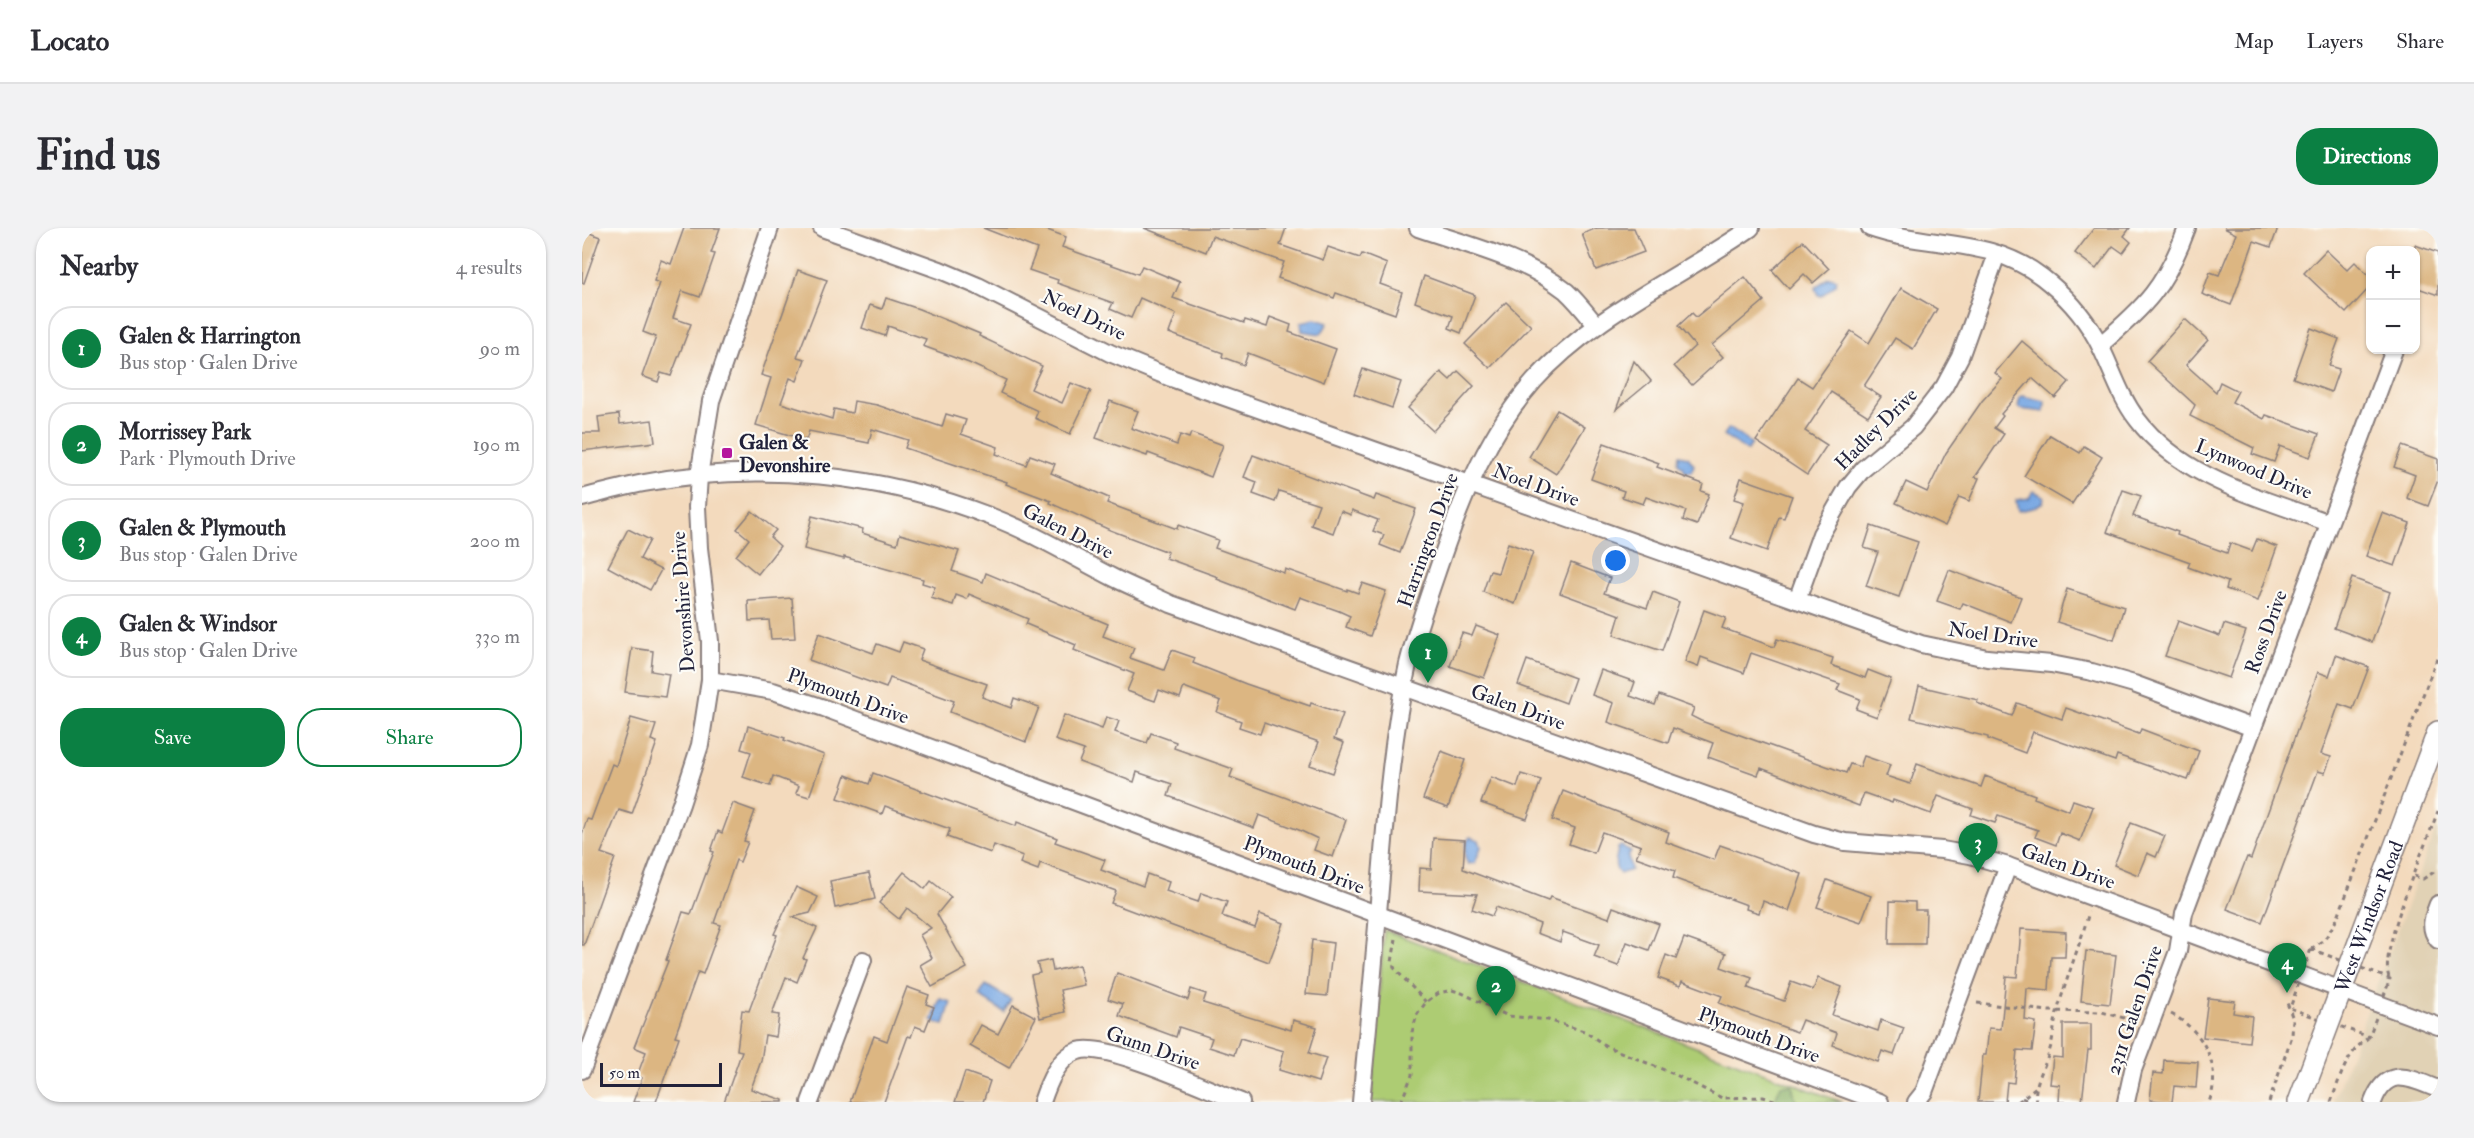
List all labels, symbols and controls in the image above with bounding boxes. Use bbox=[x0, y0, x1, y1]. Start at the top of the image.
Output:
text: Locato bbox=[30, 24, 109, 59]
text: Map bbox=[2234, 28, 2274, 55]
text: Layers bbox=[2307, 28, 2363, 55]
text: Share bbox=[2396, 28, 2444, 55]
button: Directions bbox=[2296, 128, 2438, 185]
text: Find us bbox=[36, 130, 160, 182]
map controls bbox=[2366, 246, 2420, 354]
button: + bbox=[2366, 246, 2420, 300]
text: Nearby bbox=[60, 251, 138, 283]
text: 4 results bbox=[456, 255, 522, 280]
street label: Noel Drive bbox=[1038, 284, 1130, 346]
button: − bbox=[2366, 300, 2420, 354]
text: Galen & Harrington bbox=[119, 322, 301, 350]
text: 1 bbox=[78, 336, 85, 361]
text: 90 m bbox=[480, 336, 520, 361]
text: Bus stop · Galen Drive bbox=[119, 350, 298, 375]
street label: Hadley Drive bbox=[1829, 382, 1923, 476]
text: Morrissey Park bbox=[119, 418, 251, 446]
place label: Galen & Devonshire bbox=[739, 430, 831, 478]
text: 2 bbox=[76, 432, 87, 457]
text: 190 m bbox=[473, 432, 520, 457]
street label: Lynwood Drive bbox=[2192, 433, 2316, 505]
text: Park · Plymouth Drive bbox=[119, 446, 296, 471]
marker: Galen & Devonshire bbox=[720, 446, 734, 460]
street label: Noel Drive bbox=[1489, 458, 1583, 512]
street label: Harrington Drive bbox=[1392, 469, 1464, 611]
street label: Galen Drive bbox=[1018, 497, 1118, 565]
text: Galen & Plymouth bbox=[119, 514, 286, 542]
text: 3 bbox=[78, 528, 85, 553]
text: 200 m bbox=[470, 528, 520, 553]
street label: Devonshire Drive bbox=[666, 531, 700, 673]
text: Bus stop · Galen Drive bbox=[119, 542, 298, 567]
your location bbox=[1601, 546, 1630, 575]
street label: Ross Drive bbox=[2239, 587, 2293, 677]
text: Galen & Windsor bbox=[119, 610, 277, 638]
street label: Noel Drive bbox=[1946, 616, 2040, 654]
text: 4 bbox=[76, 624, 87, 649]
text: 330 m bbox=[475, 624, 520, 649]
pin: 1 bbox=[1408, 634, 1448, 683]
text: Bus stop · Galen Drive bbox=[119, 638, 298, 663]
street label: Plymouth Drive bbox=[784, 662, 912, 730]
street label: Galen Drive bbox=[1467, 678, 1569, 736]
button: Save bbox=[60, 708, 285, 767]
button: Share bbox=[297, 708, 522, 767]
pin: 3 bbox=[1958, 824, 1998, 873]
street label: Plymouth Drive bbox=[1240, 830, 1368, 900]
street label: Galen Drive bbox=[2017, 837, 2119, 895]
street label: West Windsor Road bbox=[2328, 837, 2409, 997]
street label: 2311 Galen Drive bbox=[2100, 942, 2168, 1078]
pin: 4 bbox=[2268, 944, 2306, 993]
pin: 2 bbox=[1476, 966, 1516, 1016]
street label: Plymouth Drive bbox=[1695, 1001, 1823, 1069]
street label: Gunn Drive bbox=[1103, 1020, 1203, 1076]
scale bar bbox=[600, 1060, 722, 1088]
text: 50 m bbox=[609, 1063, 640, 1083]

